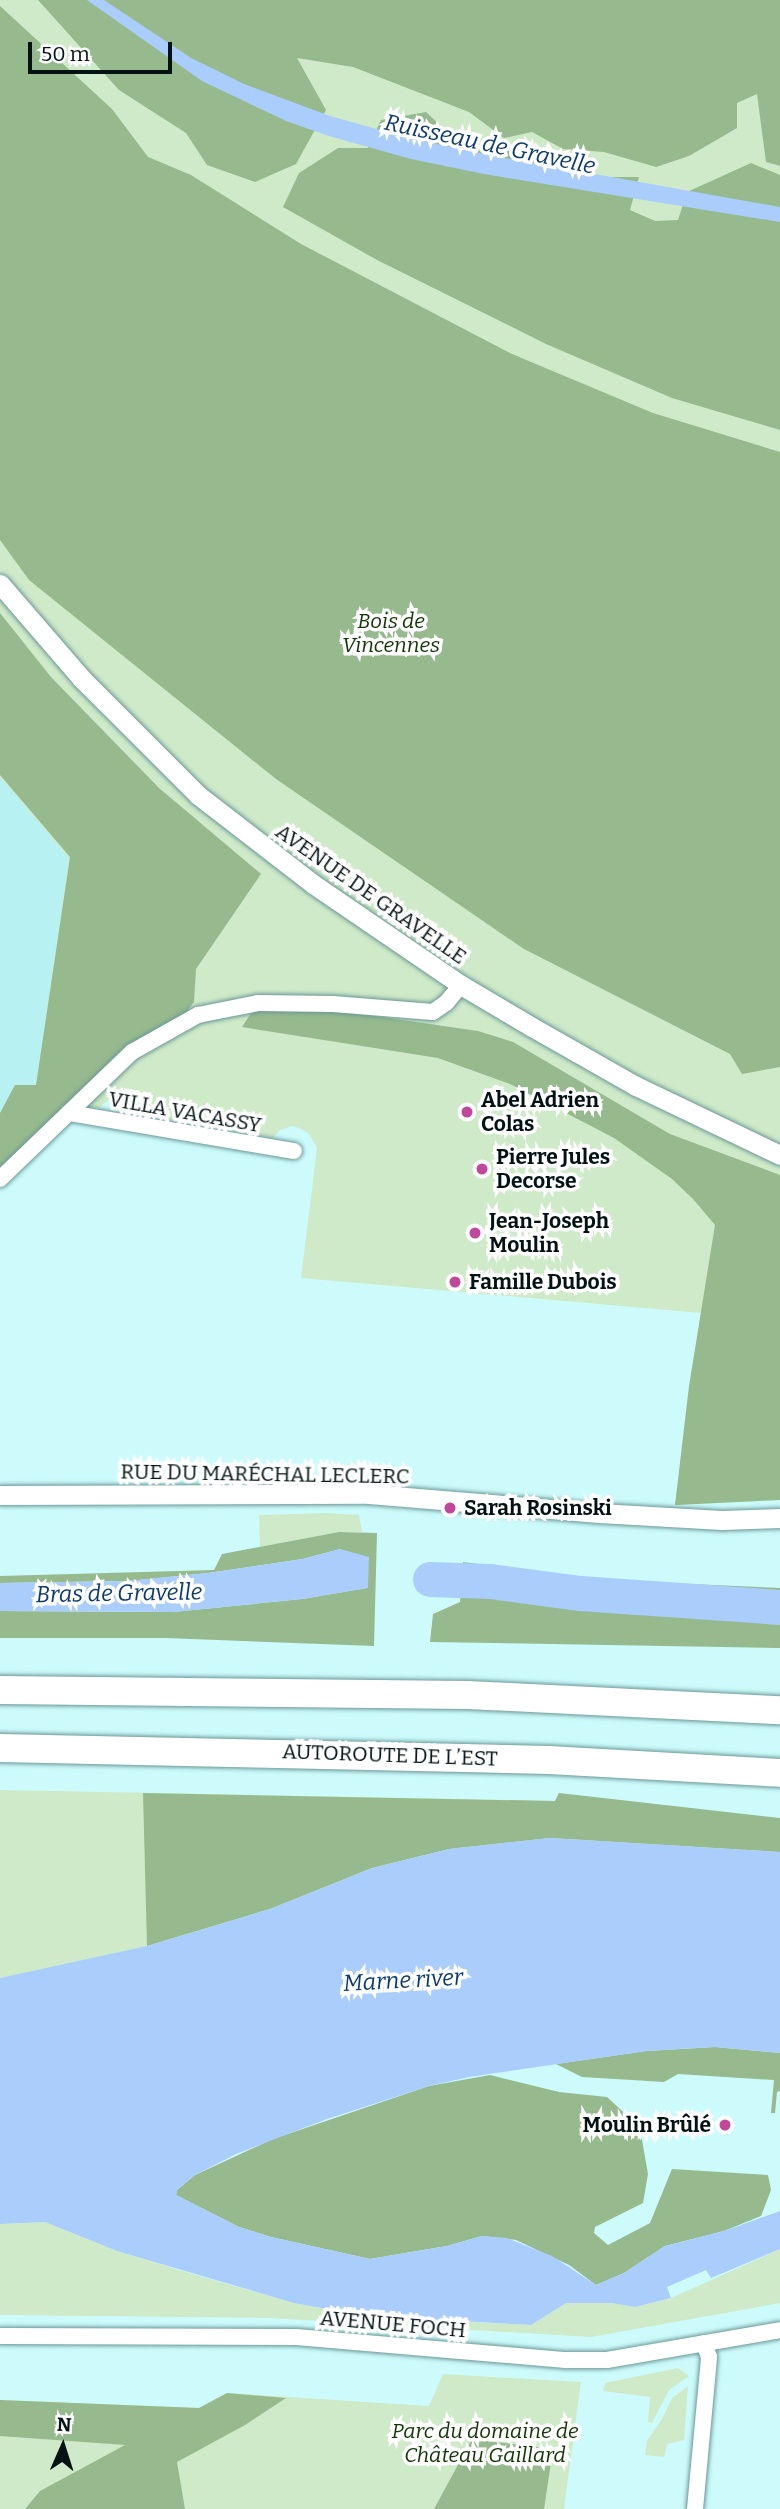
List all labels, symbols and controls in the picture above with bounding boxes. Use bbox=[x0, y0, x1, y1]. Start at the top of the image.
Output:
scale bar bbox=[32, 28, 175, 72]
text: 50 m bbox=[41, 41, 90, 67]
water label: Ruisseau de Gravelle bbox=[382, 108, 598, 180]
park label: Bois de Vincennes bbox=[342, 608, 440, 658]
street label: AVENUE DE GRAVELLE bbox=[271, 819, 471, 969]
street label: VILLA VACASSY bbox=[107, 1086, 263, 1138]
place label: Abel Adrien Colas bbox=[481, 1087, 599, 1137]
marker: Abel Adrien Colas bbox=[459, 1104, 475, 1120]
place label: Pierre Jules Decorse bbox=[496, 1144, 610, 1194]
marker: Pierre Jules Decorse bbox=[474, 1161, 490, 1177]
place label: Jean-Joseph Moulin bbox=[489, 1208, 609, 1258]
marker: Jean-Joseph Moulin bbox=[467, 1225, 483, 1241]
place label: Famille Dubois bbox=[469, 1269, 617, 1295]
marker: Famille Dubois bbox=[447, 1274, 463, 1290]
street label: RUE DU MARÉCHAL LECLERC bbox=[120, 1459, 410, 1489]
place label: Sarah Rosinski bbox=[464, 1495, 612, 1521]
marker: Sarah Rosinski bbox=[442, 1500, 458, 1516]
water label: Bras de Gravelle bbox=[35, 1578, 203, 1608]
street label: AUTOROUTE DE L’EST bbox=[282, 1739, 498, 1771]
water label: Marne river bbox=[342, 1963, 464, 1997]
place label: Moulin Brûlé bbox=[582, 2112, 711, 2138]
marker: Moulin Brûlé bbox=[717, 2117, 733, 2133]
street label: AVENUE FOCH bbox=[319, 2305, 467, 2343]
north arrow bbox=[28, 2411, 98, 2481]
text: N bbox=[56, 2413, 72, 2436]
park label: Parc du domaine de Château Gaillard bbox=[391, 2418, 579, 2468]

